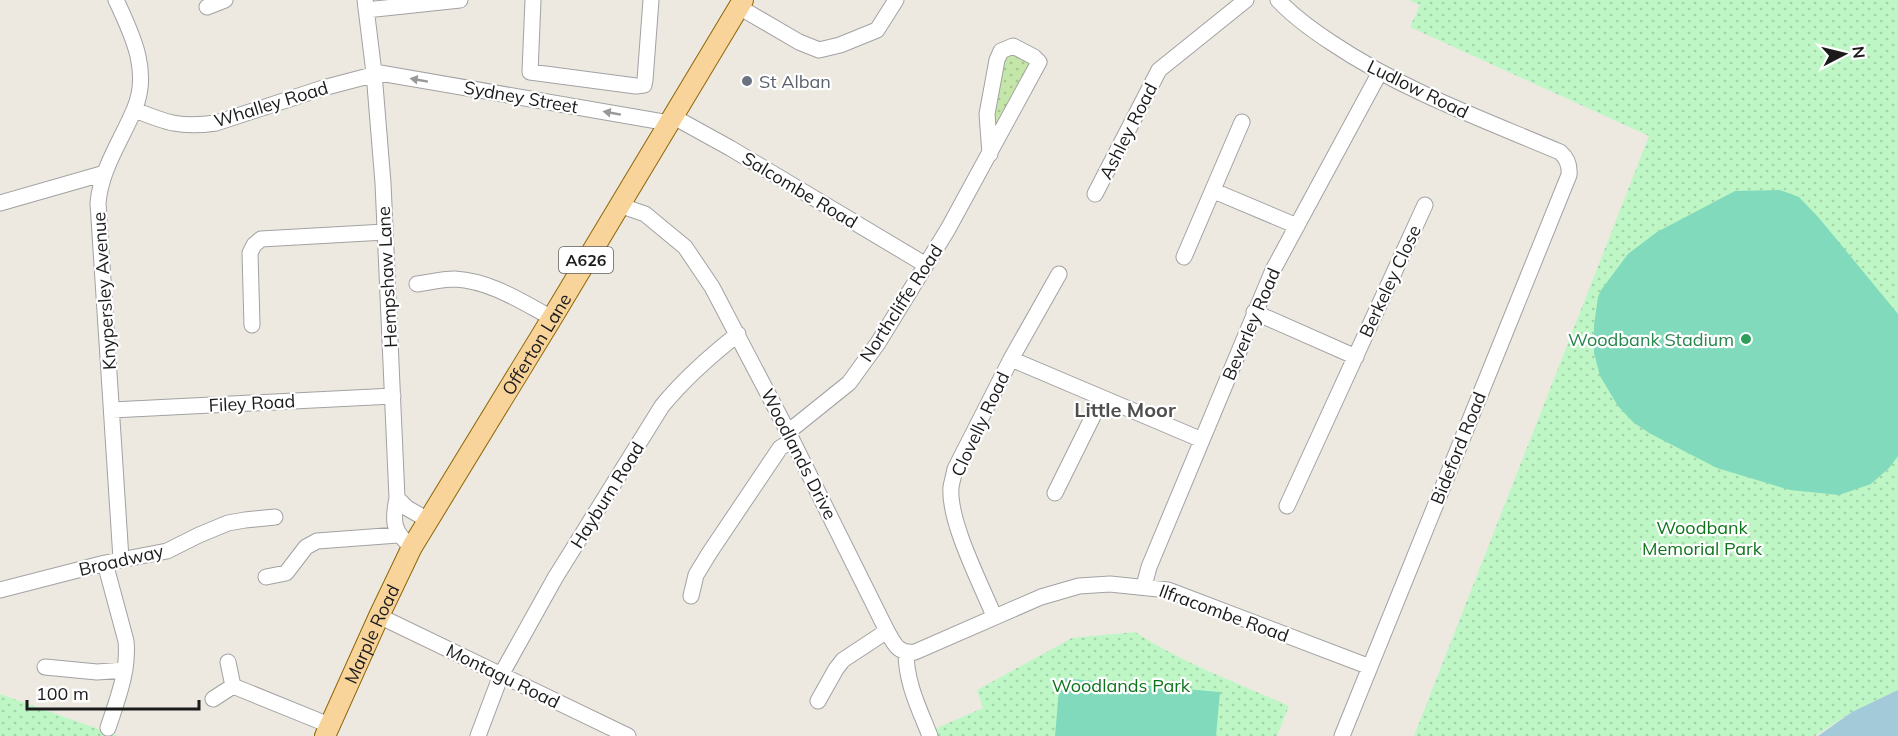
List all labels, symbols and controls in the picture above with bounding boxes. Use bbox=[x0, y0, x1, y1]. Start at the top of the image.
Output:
north arrow bbox=[1814, 24, 1874, 84]
text: N bbox=[1848, 45, 1870, 59]
street label: Ludlow Road bbox=[1364, 55, 1472, 123]
place label: St Alban bbox=[759, 70, 831, 93]
marker: St Alban bbox=[740, 74, 754, 88]
one-way arrow bbox=[410, 75, 429, 84]
street label: Whalley Road bbox=[211, 76, 331, 132]
street label: Sydney Street bbox=[462, 76, 580, 118]
street label: Ashley Road bbox=[1094, 79, 1162, 183]
one-way arrow bbox=[602, 108, 621, 117]
street label: Salcombe Road bbox=[738, 147, 862, 233]
street label: Hempshaw Lane bbox=[372, 206, 402, 348]
street label: Knypersley Avenue bbox=[87, 211, 121, 371]
street label: Berkeley Close bbox=[1354, 221, 1426, 341]
street label: Northcliffe Road bbox=[855, 240, 947, 366]
road number: A626 bbox=[559, 247, 613, 273]
street label: Beverley Road bbox=[1217, 264, 1285, 384]
street label: Offerton Lane bbox=[496, 289, 576, 399]
place label: Woodbank Stadium bbox=[1568, 328, 1734, 351]
marker: Woodbank Stadium bbox=[1739, 332, 1753, 346]
street label: Clovelly Road bbox=[946, 368, 1014, 480]
street label: Woodlands Drive bbox=[756, 385, 842, 523]
street label: Bideford Road bbox=[1425, 388, 1491, 508]
street label: Filey Road bbox=[208, 389, 296, 417]
district label: Little Moor bbox=[1074, 397, 1176, 422]
street label: Hayburn Road bbox=[565, 438, 649, 552]
park label: Woodbank Memorial Park bbox=[1642, 516, 1763, 560]
street label: Broadway bbox=[76, 539, 166, 581]
street label: Ilfracombe Road bbox=[1156, 579, 1292, 647]
street label: Marple Road bbox=[339, 581, 404, 687]
street label: Montagu Road bbox=[442, 639, 564, 713]
scale bar bbox=[27, 673, 200, 711]
park label: Woodlands Park bbox=[1052, 674, 1191, 697]
text: 100 m bbox=[36, 682, 89, 705]

